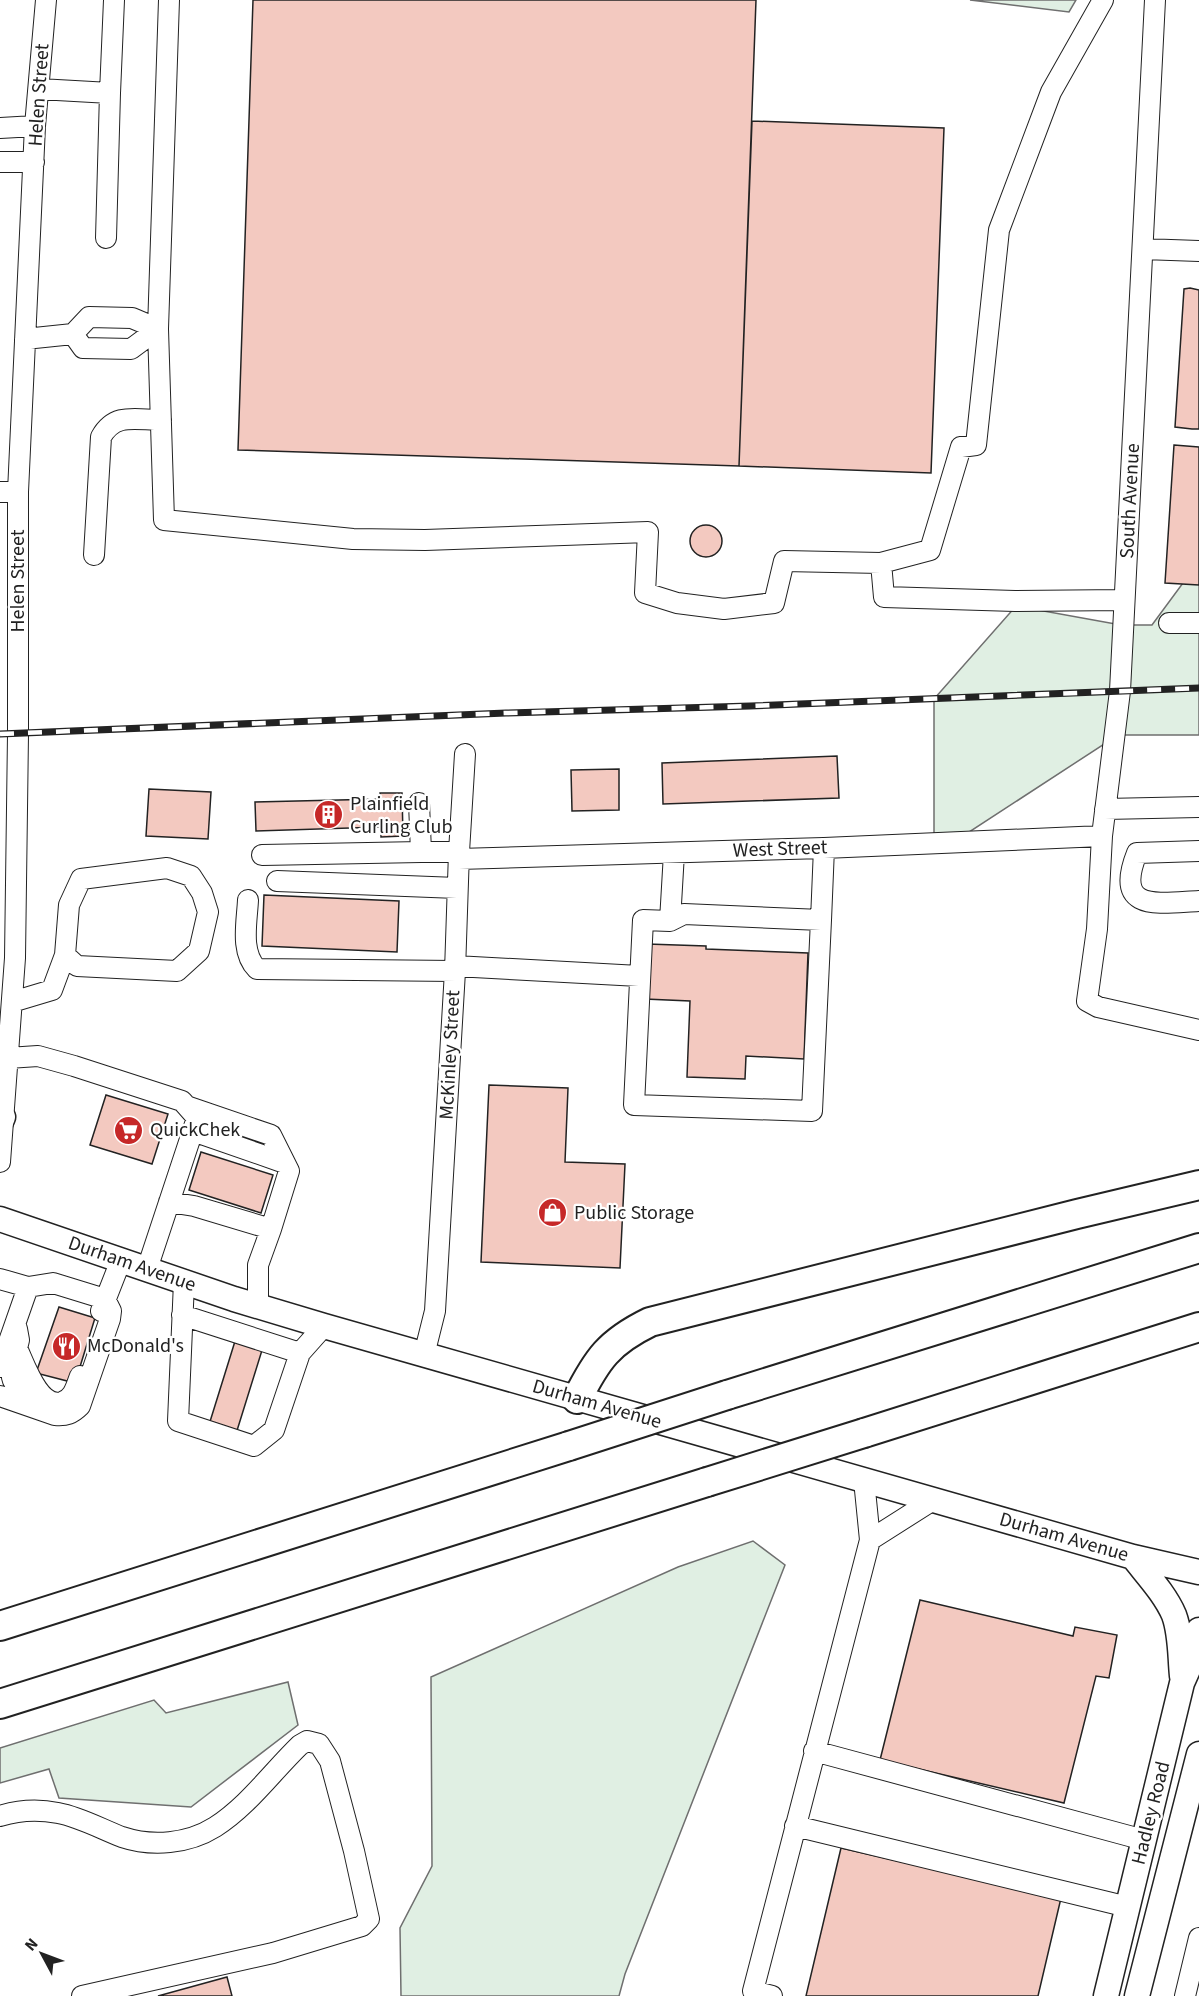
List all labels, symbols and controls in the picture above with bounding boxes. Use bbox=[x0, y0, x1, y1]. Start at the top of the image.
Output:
street label: Helen Street bbox=[21, 42, 57, 147]
street label: South Avenue bbox=[1113, 442, 1147, 559]
street label: Helen Street bbox=[4, 529, 32, 633]
place label: Plainfield Curling Club bbox=[350, 790, 453, 841]
building icon: Plainfield Curling Club bbox=[313, 799, 345, 831]
street label: West Street bbox=[732, 833, 828, 865]
street label: McKinley Street bbox=[433, 989, 467, 1120]
supermarket icon: QuickChek bbox=[113, 1114, 145, 1146]
place label: QuickChek bbox=[150, 1116, 240, 1144]
shop icon: Public Storage bbox=[537, 1197, 569, 1229]
place label: Public Storage bbox=[574, 1199, 694, 1227]
street label: Durham Avenue bbox=[64, 1229, 200, 1299]
restaurant icon: McDonald's bbox=[50, 1330, 82, 1362]
place label: McDonald's bbox=[87, 1332, 184, 1360]
street label: Durham Avenue bbox=[529, 1372, 665, 1436]
street label: Durham Avenue bbox=[996, 1505, 1132, 1569]
street label: Hadley Road bbox=[1125, 1758, 1177, 1868]
north arrow bbox=[12, 1924, 72, 1984]
text: N bbox=[20, 1934, 43, 1956]

